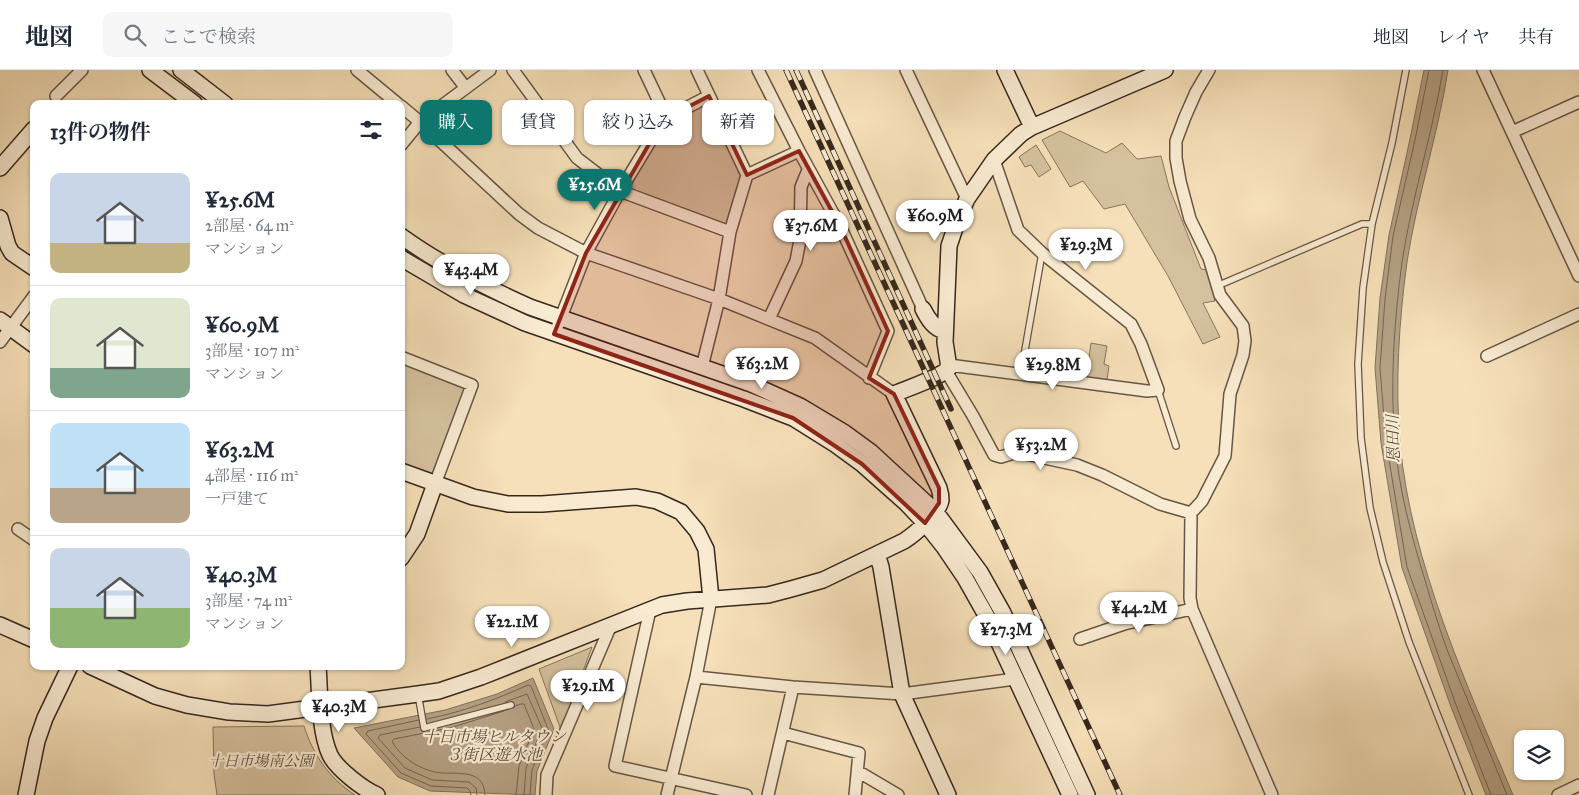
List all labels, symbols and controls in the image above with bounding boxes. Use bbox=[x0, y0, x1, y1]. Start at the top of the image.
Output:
search box bbox=[103, 12, 453, 57]
icon: search bbox=[121, 21, 149, 49]
text: 地図 bbox=[25, 22, 73, 52]
text: ここで検索 bbox=[161, 25, 256, 48]
text: 地図 bbox=[1373, 26, 1409, 48]
text: レイヤ bbox=[1437, 26, 1490, 48]
text: 共有 bbox=[1518, 26, 1554, 48]
chip: 購入 bbox=[420, 100, 492, 145]
chip: 賃貸 bbox=[502, 100, 574, 145]
chip: 絞り込み bbox=[584, 100, 692, 145]
chip: 新着 bbox=[702, 100, 774, 145]
icon: filters bbox=[357, 116, 385, 144]
text: 13件の物件 bbox=[50, 119, 151, 145]
pin: ¥25.6M bbox=[554, 168, 636, 211]
text: ¥25.6M bbox=[568, 175, 622, 194]
text: ¥25.6M bbox=[205, 187, 275, 213]
icon: home bbox=[90, 193, 150, 253]
pin: ¥60.9M bbox=[894, 200, 976, 242]
text: ¥60.9M bbox=[907, 206, 963, 225]
pin: ¥37.6M bbox=[770, 210, 852, 252]
text: 2部屋 · 64 m² bbox=[205, 216, 294, 235]
text: ¥37.6M bbox=[784, 216, 838, 235]
pin: ¥29.3M bbox=[1045, 228, 1127, 271]
text: ¥29.3M bbox=[1059, 235, 1113, 254]
text: マンション bbox=[205, 239, 284, 258]
pin: ¥43.4M bbox=[430, 254, 512, 296]
text: ¥43.4M bbox=[444, 260, 498, 279]
text: ¥60.9M bbox=[205, 312, 279, 338]
icon: home bbox=[90, 318, 150, 378]
text: 3部屋 · 107 m² bbox=[205, 341, 299, 360]
pin: ¥63.2M bbox=[721, 348, 803, 390]
pin: ¥29.8M bbox=[1012, 348, 1094, 391]
text: ¥63.2M bbox=[736, 354, 788, 373]
text: ¥29.8M bbox=[1025, 355, 1081, 374]
text: マンション bbox=[205, 364, 284, 383]
water label: 恩田川 bbox=[1383, 413, 1403, 463]
pin: ¥53.2M bbox=[1000, 428, 1082, 471]
text: ¥53.2M bbox=[1015, 435, 1067, 454]
text: ¥63.2M bbox=[205, 437, 274, 463]
icon: home bbox=[90, 443, 150, 503]
text: 4部屋 · 116 m² bbox=[205, 466, 299, 485]
text: 一戸建て bbox=[205, 489, 269, 508]
text: ¥40.3M bbox=[205, 562, 277, 588]
icon: home bbox=[90, 568, 150, 628]
text: 3部屋 · 74 m² bbox=[205, 591, 292, 610]
pin: ¥44.2M bbox=[1098, 592, 1180, 634]
text: ¥44.2M bbox=[1111, 598, 1167, 617]
pin: ¥22.1M bbox=[471, 606, 553, 648]
text: ¥22.1M bbox=[486, 612, 538, 631]
text: マンション bbox=[205, 614, 284, 633]
pin: ¥27.3M bbox=[965, 614, 1047, 656]
text: ¥27.3M bbox=[980, 620, 1032, 639]
pin: ¥29.1M bbox=[547, 670, 629, 712]
text: ¥29.1M bbox=[561, 676, 615, 695]
pin: ¥40.3M bbox=[298, 690, 380, 733]
text: ¥40.3M bbox=[312, 697, 366, 716]
water label: 十日市場ヒルタウン ３街区遊水池 bbox=[422, 727, 567, 764]
map controls bbox=[1514, 730, 1564, 780]
button: layers bbox=[1514, 730, 1564, 780]
park label: 十日市場南公園 bbox=[208, 752, 316, 770]

